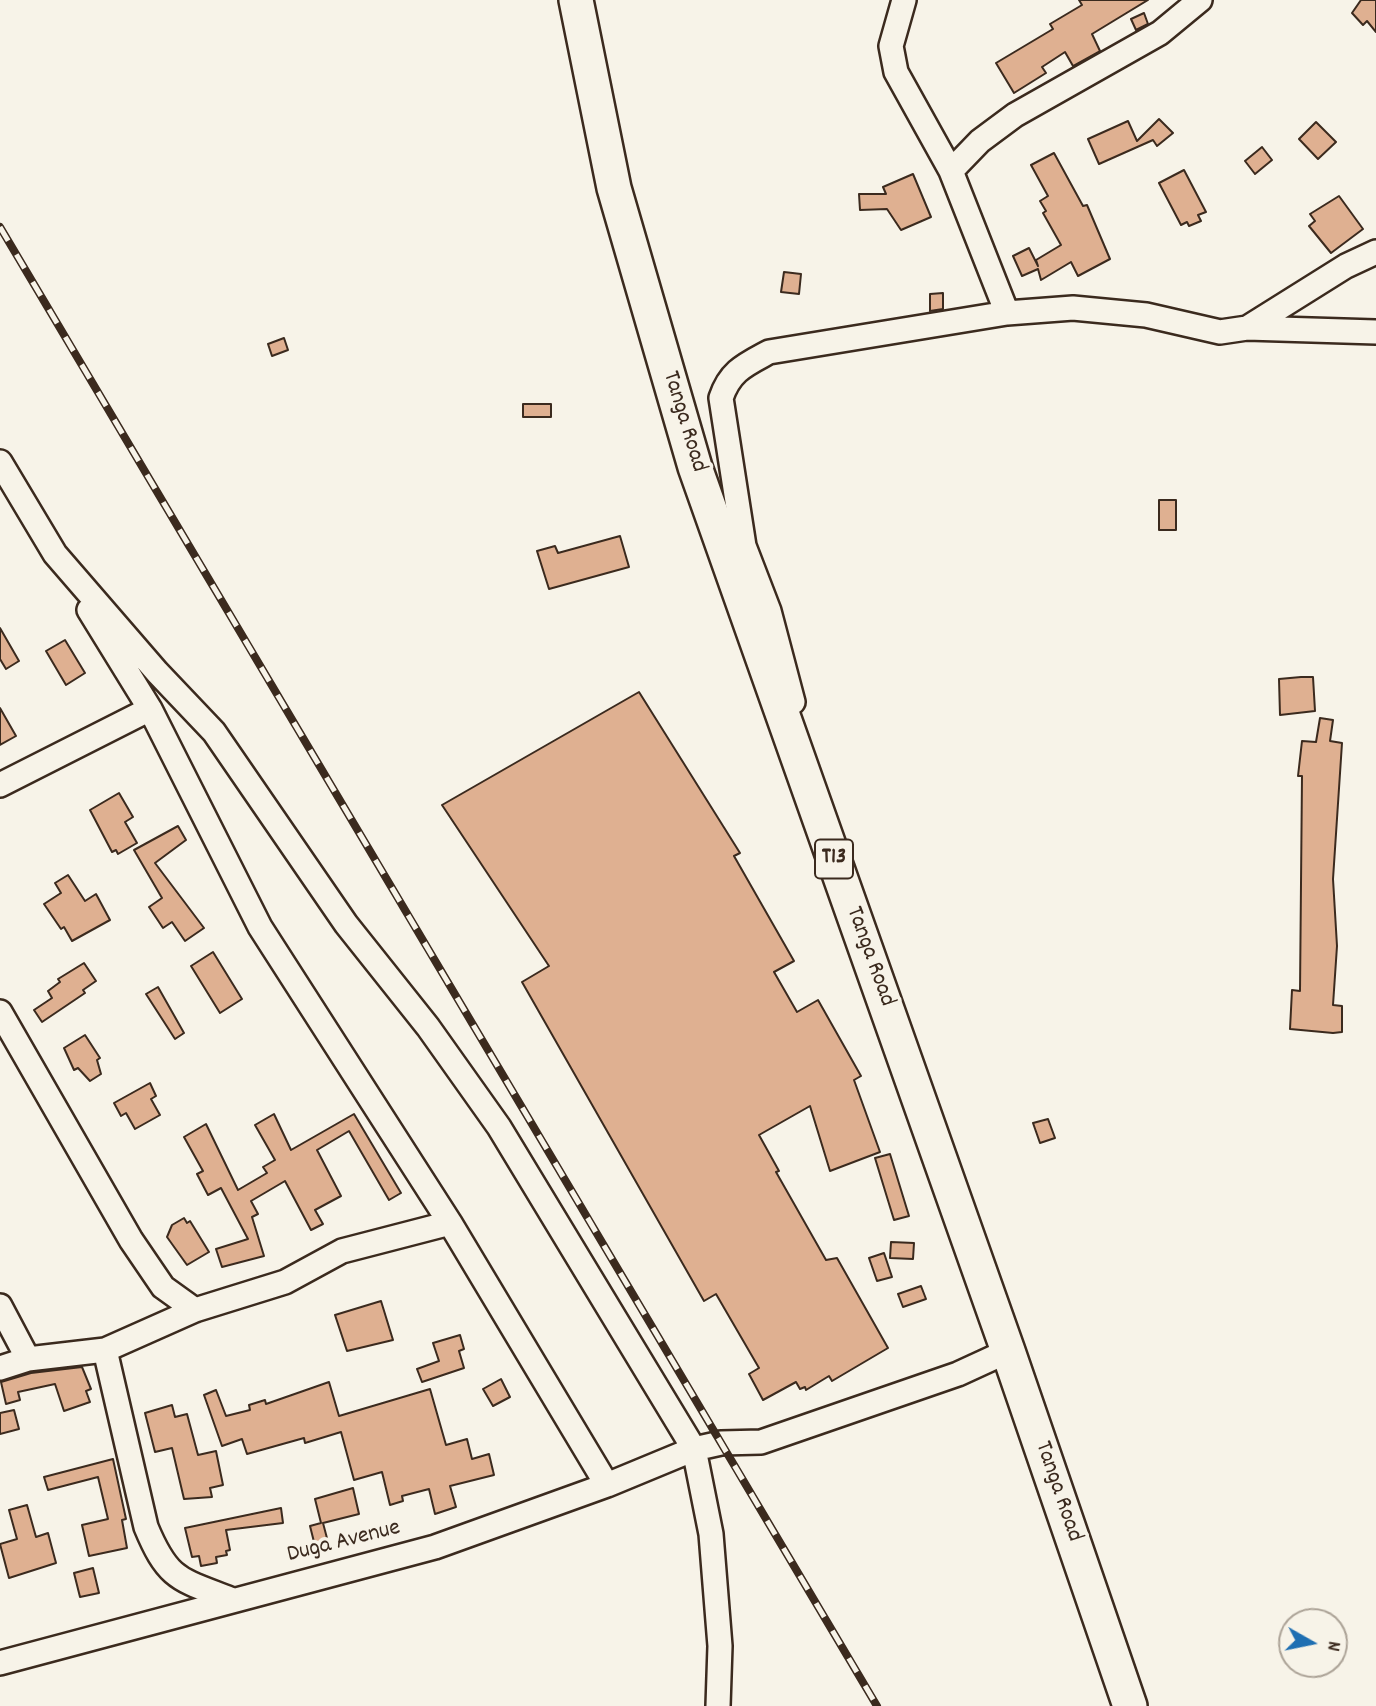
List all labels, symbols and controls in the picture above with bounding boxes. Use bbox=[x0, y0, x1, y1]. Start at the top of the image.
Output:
street label: Tanga Road bbox=[654, 368, 712, 476]
road number: T13 bbox=[815, 839, 853, 878]
street label: Tanga Road bbox=[838, 903, 900, 1011]
street label: Tanga Road bbox=[1026, 1438, 1088, 1546]
street label: Duga Avenue bbox=[284, 1515, 404, 1571]
north arrow bbox=[1278, 1608, 1348, 1678]
text: N bbox=[1318, 1639, 1346, 1653]

